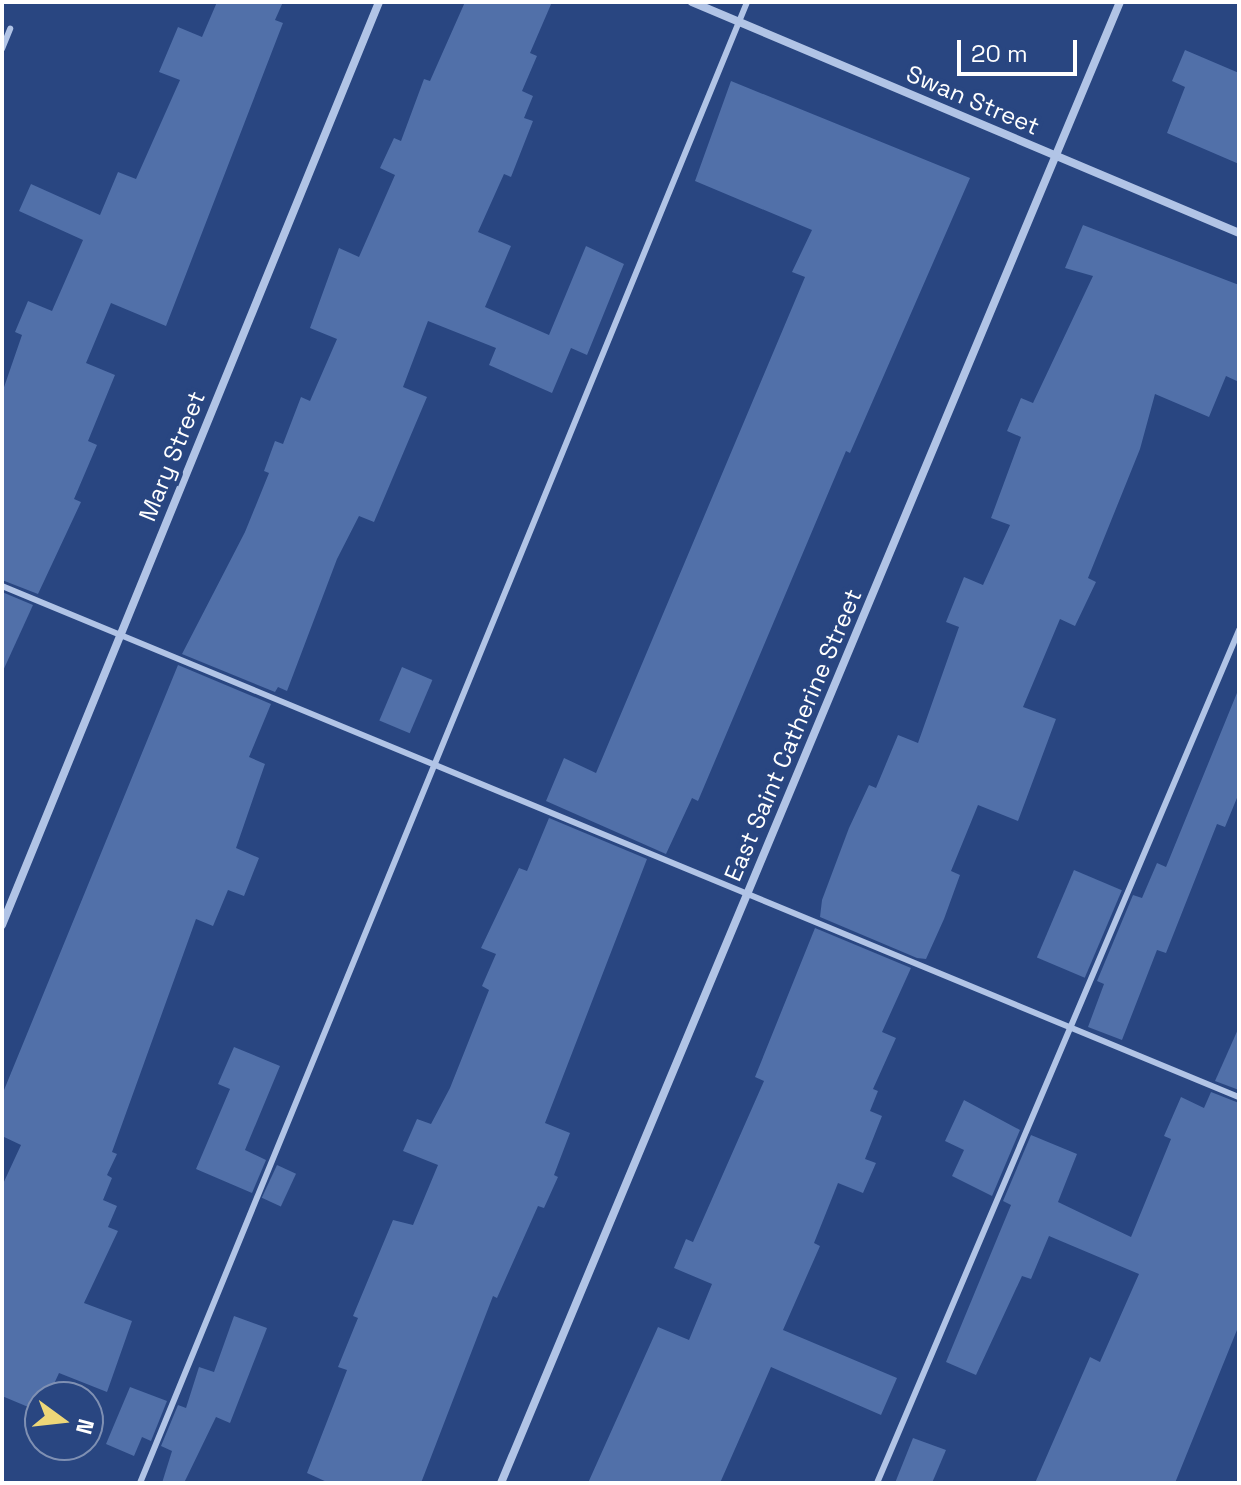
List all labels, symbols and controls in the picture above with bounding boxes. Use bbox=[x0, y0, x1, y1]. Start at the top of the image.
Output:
scale bar bbox=[961, 24, 1081, 74]
text: 20 m bbox=[971, 38, 1028, 69]
street label: Swan Street bbox=[902, 59, 1044, 141]
street label: Mary Street bbox=[133, 387, 211, 525]
street label: East Saint Catherine Street bbox=[718, 585, 868, 885]
north arrow bbox=[24, 1381, 104, 1461]
text: N bbox=[70, 1416, 101, 1437]

